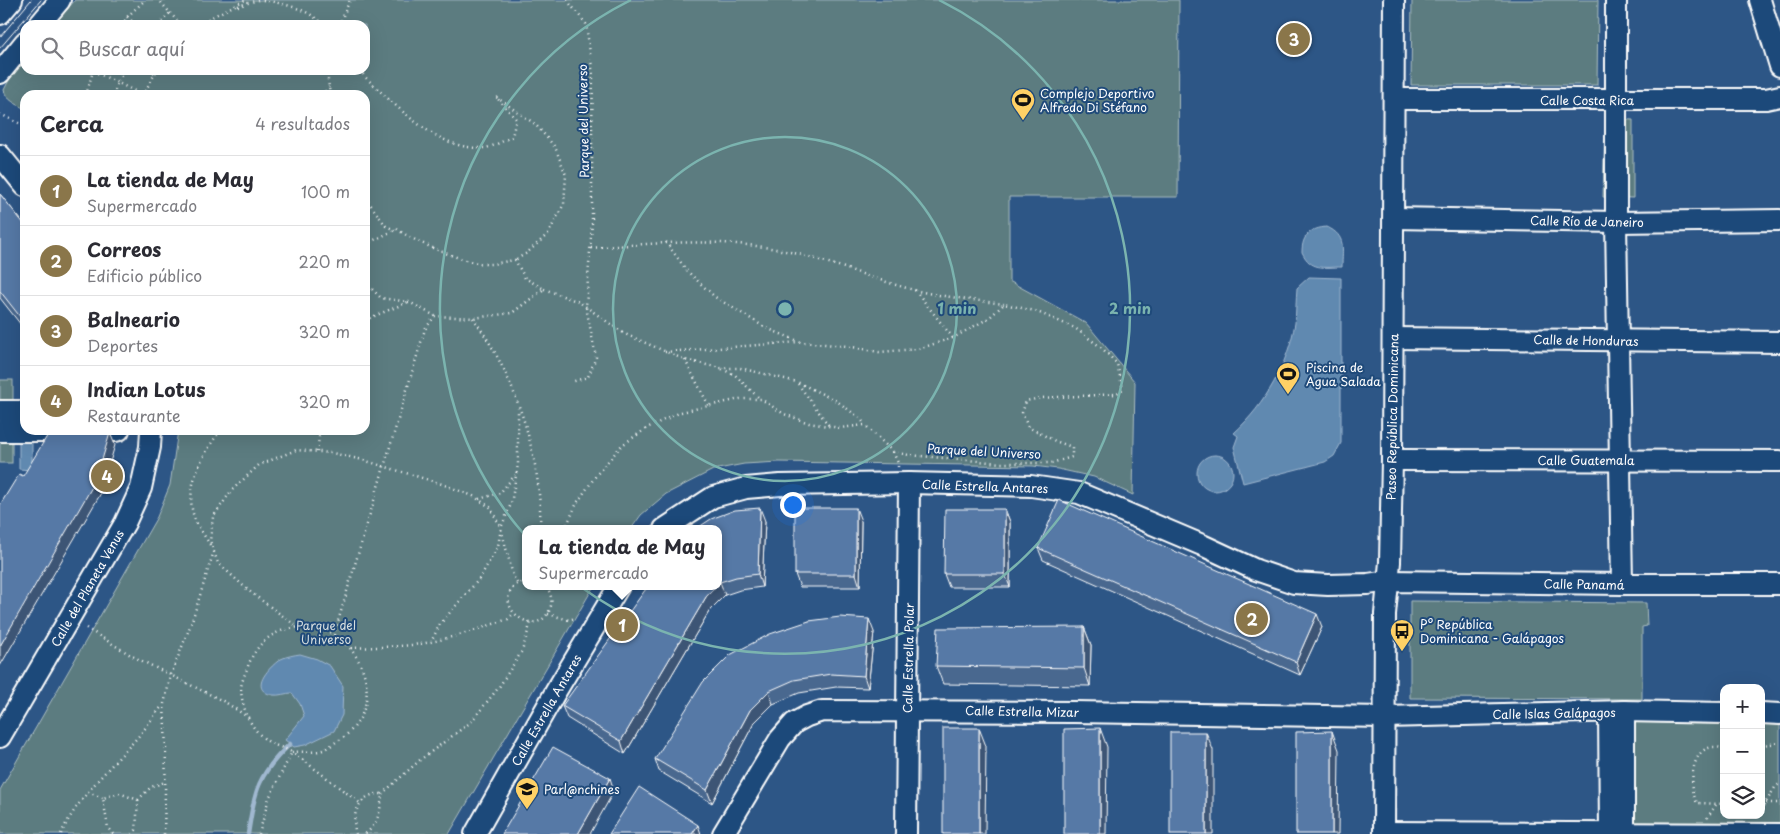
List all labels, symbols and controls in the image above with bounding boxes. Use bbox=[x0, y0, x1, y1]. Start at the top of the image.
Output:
search box bbox=[20, 20, 370, 75]
pin: 3 bbox=[1278, 20, 1310, 58]
icon: search bbox=[38, 34, 66, 62]
text: Buscar aquí bbox=[78, 34, 185, 62]
street label: Parque del Universo bbox=[573, 64, 593, 178]
place label: Complejo Deportivo Alfredo Di Stéfano bbox=[1040, 84, 1155, 116]
sports icon: Complejo Deportivo Alfredo Di Stéfano bbox=[1010, 87, 1036, 121]
street label: Calle Costa Rica bbox=[1540, 91, 1635, 109]
text: Cerca bbox=[40, 107, 104, 139]
text: 4 resultados bbox=[255, 111, 350, 135]
text: La tienda de May bbox=[87, 165, 254, 193]
text: 1 bbox=[52, 179, 60, 203]
text: 100 m bbox=[301, 179, 350, 203]
text: Supermercado bbox=[87, 193, 197, 217]
street label: Calle Río de Janeiro bbox=[1530, 211, 1644, 231]
text: Correos bbox=[87, 235, 161, 263]
text: 2 bbox=[50, 249, 62, 273]
text: 220 m bbox=[299, 249, 350, 273]
text: Edificio público bbox=[87, 263, 202, 287]
text: 1 min bbox=[938, 296, 976, 319]
text: 2 min bbox=[1109, 296, 1151, 319]
centre of rings bbox=[776, 300, 794, 318]
text: Balneario bbox=[87, 305, 180, 333]
text: 3 bbox=[51, 319, 61, 343]
text: 320 m bbox=[299, 319, 350, 343]
street label: Calle de Honduras bbox=[1533, 330, 1639, 350]
text: Deportes bbox=[87, 333, 158, 357]
street label: Paseo República Dominicana bbox=[1382, 333, 1402, 501]
place label: Piscina de Agua Salada bbox=[1306, 358, 1381, 390]
sports icon: Piscina de Agua Salada bbox=[1275, 361, 1301, 395]
text: Indian Lotus bbox=[87, 375, 205, 403]
text: 4 bbox=[51, 389, 61, 413]
text: 320 m bbox=[299, 389, 350, 413]
text: Restaurante bbox=[87, 403, 181, 427]
street label: Parque del Universo bbox=[927, 439, 1042, 463]
street label: Calle Guatemala bbox=[1538, 451, 1635, 469]
pin: 4 bbox=[91, 457, 123, 495]
street label: Calle Estrella Antares bbox=[922, 475, 1049, 497]
your location bbox=[780, 492, 806, 518]
popup bbox=[522, 525, 722, 590]
street label: Calle del Planeta Venus bbox=[46, 526, 128, 650]
text: La tienda de May bbox=[539, 532, 705, 560]
text: Supermercado bbox=[539, 560, 649, 584]
street label: Calle Panamá bbox=[1544, 574, 1625, 594]
pin: 2 bbox=[1236, 600, 1268, 638]
street label: Calle Estrella Polar bbox=[898, 602, 918, 713]
pin: 1 bbox=[606, 606, 638, 644]
place label: Pº República Dominicana - Galápagos bbox=[1420, 615, 1565, 647]
park label: Parque del Universo bbox=[296, 616, 356, 648]
bus stop icon: Pº República Dominicana - Galápagos bbox=[1389, 618, 1415, 652]
street label: Calle Estrella Antares bbox=[507, 650, 586, 769]
map controls bbox=[1720, 684, 1765, 819]
button: + bbox=[1720, 684, 1765, 729]
street label: Calle Estrella Mizar bbox=[965, 701, 1080, 721]
street label: Calle Islas Galápagos bbox=[1492, 703, 1616, 723]
button: − bbox=[1720, 729, 1765, 774]
button: layers bbox=[1720, 774, 1765, 819]
school or university icon: Parl@nchines bbox=[514, 776, 540, 810]
place label: Parl@nchines bbox=[544, 780, 620, 798]

